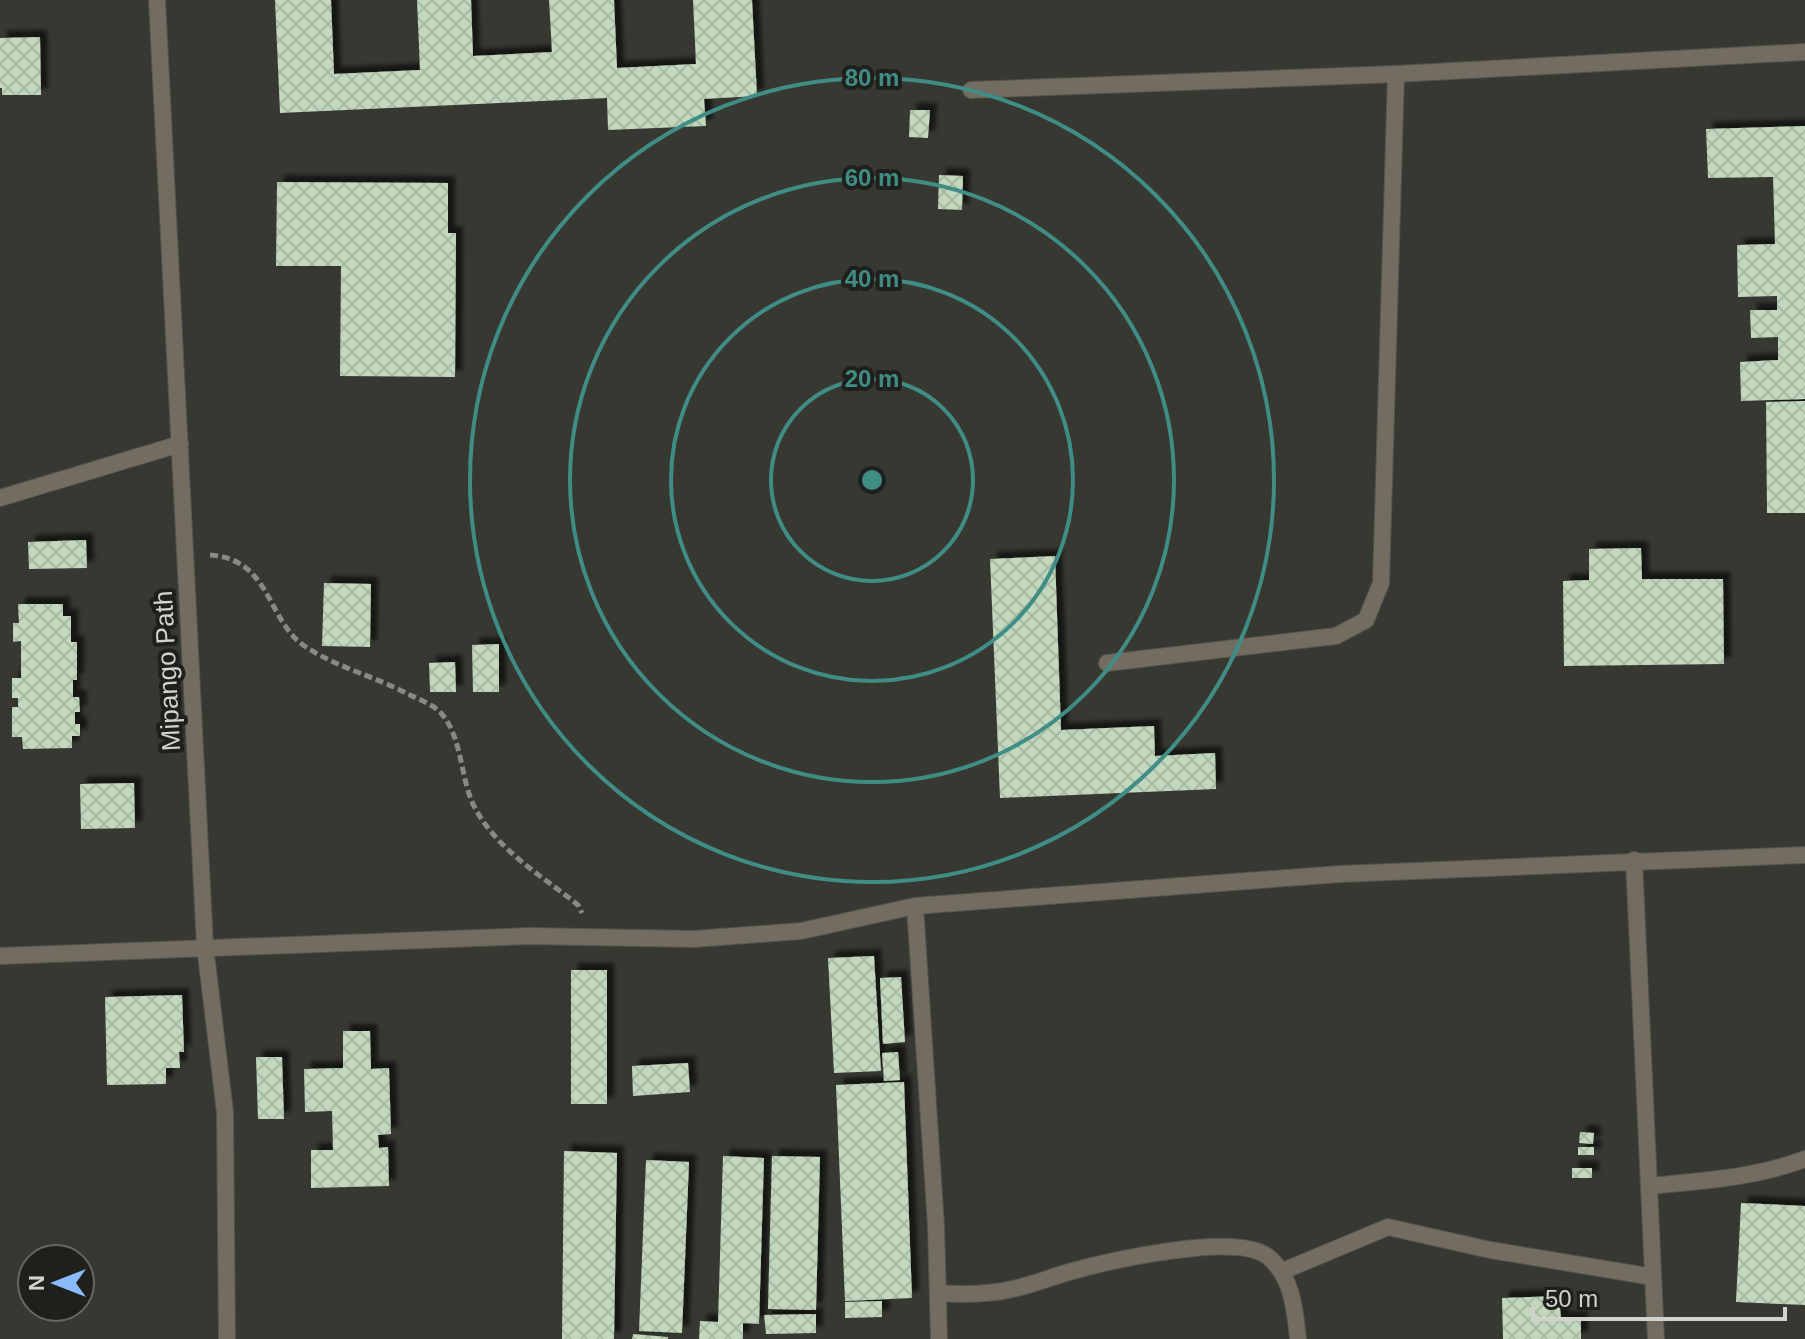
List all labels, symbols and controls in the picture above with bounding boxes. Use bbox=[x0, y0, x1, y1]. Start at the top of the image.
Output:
text: 80 m bbox=[845, 64, 899, 91]
text: 60 m bbox=[845, 164, 899, 191]
text: 40 m bbox=[845, 265, 899, 292]
text: 20 m bbox=[845, 365, 899, 392]
centre of rings bbox=[858, 466, 886, 494]
street label: Mipango Path bbox=[148, 590, 186, 752]
north arrow bbox=[16, 1243, 96, 1323]
scale bar bbox=[1533, 1271, 1785, 1321]
text: N bbox=[24, 1275, 49, 1291]
text: 50 m bbox=[1545, 1285, 1598, 1312]

